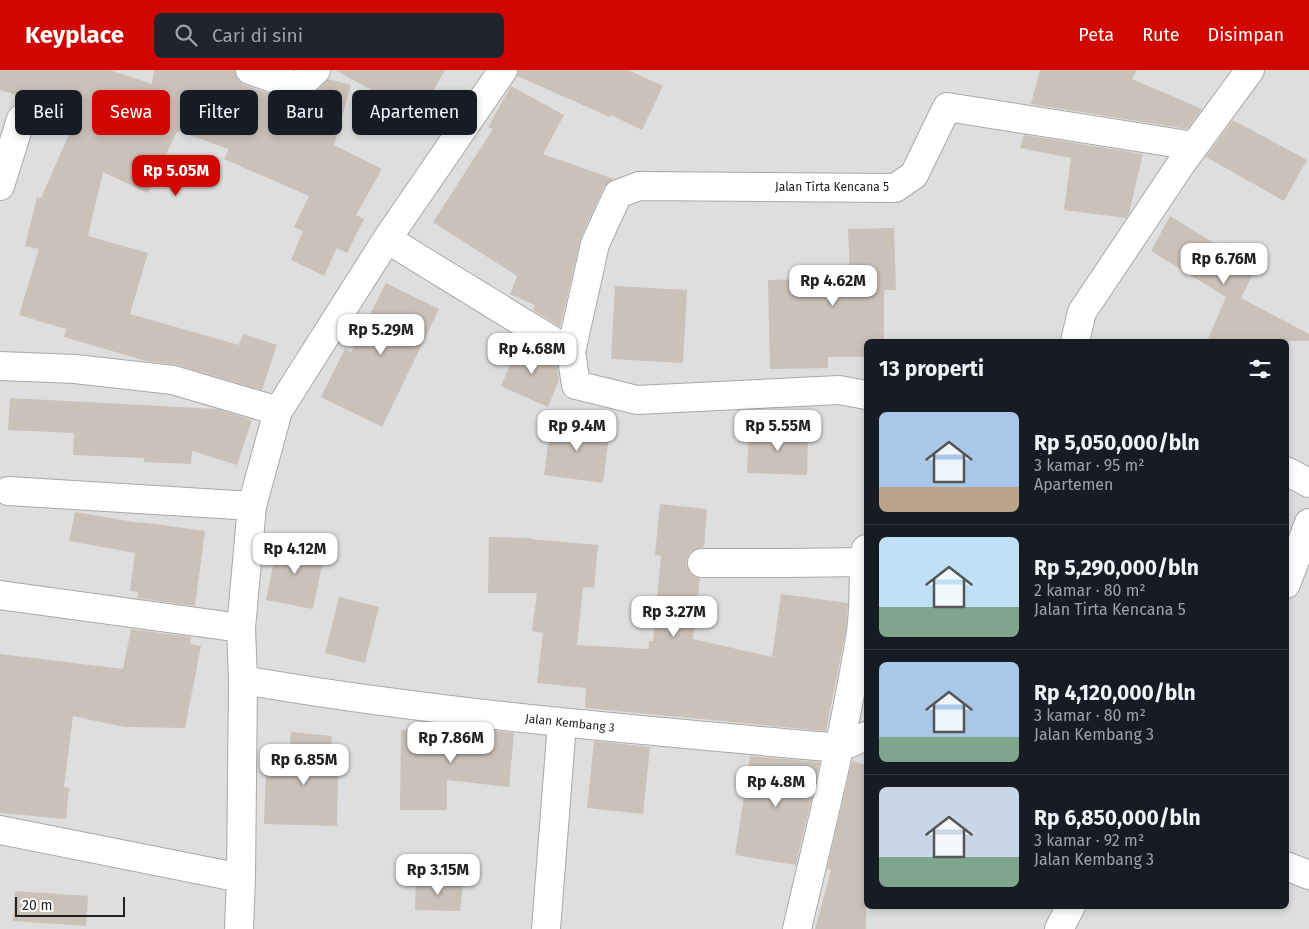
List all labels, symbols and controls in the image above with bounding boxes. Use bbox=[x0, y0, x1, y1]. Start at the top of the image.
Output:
search box bbox=[154, 13, 504, 58]
text: Keyplace bbox=[25, 21, 124, 49]
icon: search bbox=[172, 21, 200, 49]
text: Cari di sini bbox=[212, 24, 303, 47]
text: Peta bbox=[1078, 24, 1114, 46]
text: Rute bbox=[1142, 24, 1180, 46]
text: Disimpan bbox=[1208, 24, 1284, 46]
chip: Beli bbox=[15, 90, 82, 135]
chip: Sewa bbox=[92, 90, 170, 135]
chip: Filter bbox=[180, 90, 258, 135]
chip: Baru bbox=[268, 90, 342, 135]
chip: Apartemen bbox=[352, 90, 477, 135]
pin: Rp 5.05M bbox=[124, 154, 228, 197]
text: Rp 5.05M bbox=[143, 161, 209, 180]
street label: Jalan Tirta Kencana 5 bbox=[775, 180, 889, 194]
pin: Rp 6.76M bbox=[1172, 242, 1276, 285]
text: Rp 6.76M bbox=[1192, 249, 1256, 268]
pin: Rp 4.62M bbox=[781, 264, 885, 307]
text: Rp 4.62M bbox=[800, 271, 866, 290]
pin: Rp 5.29M bbox=[329, 314, 433, 356]
text: Rp 5.29M bbox=[348, 320, 414, 339]
pin: Rp 4.68M bbox=[480, 332, 584, 375]
text: Rp 4.68M bbox=[499, 339, 565, 358]
icon: filters bbox=[1246, 355, 1274, 383]
text: 13 properti bbox=[879, 356, 984, 382]
pin: Rp 9.4M bbox=[531, 410, 623, 452]
pin: Rp 5.55M bbox=[726, 410, 830, 452]
text: Rp 9.4M bbox=[548, 416, 606, 435]
text: Rp 5.55M bbox=[745, 416, 811, 435]
text: Rp 5,050,000/bln bbox=[1034, 430, 1200, 456]
icon: home bbox=[919, 432, 979, 492]
text: 3 kamar · 95 m² bbox=[1034, 456, 1144, 475]
text: Apartemen bbox=[1034, 475, 1113, 494]
pin: Rp 4.12M bbox=[243, 532, 347, 575]
text: Rp 4.12M bbox=[264, 539, 326, 558]
text: Rp 5,290,000/bln bbox=[1034, 555, 1199, 581]
icon: home bbox=[919, 557, 979, 617]
text: 2 kamar · 80 m² bbox=[1034, 581, 1146, 600]
pin: Rp 3.27M bbox=[622, 596, 726, 638]
text: Jalan Tirta Kencana 5 bbox=[1034, 600, 1186, 619]
text: Rp 3.27M bbox=[642, 602, 706, 621]
text: Rp 4,120,000/bln bbox=[1034, 680, 1196, 706]
icon: home bbox=[919, 682, 979, 742]
text: 3 kamar · 80 m² bbox=[1034, 706, 1146, 725]
street label: Jalan Kembang 3 bbox=[525, 711, 615, 735]
pin: Rp 7.86M bbox=[399, 722, 503, 764]
text: Jalan Kembang 3 bbox=[1034, 725, 1154, 744]
text: Rp 7.86M bbox=[418, 728, 484, 747]
pin: Rp 6.85M bbox=[252, 744, 356, 786]
text: Rp 6.85M bbox=[271, 750, 337, 769]
pin: Rp 4.8M bbox=[730, 766, 822, 808]
text: Rp 4.8M bbox=[747, 772, 805, 791]
text: Rp 6,850,000/bln bbox=[1034, 805, 1201, 831]
icon: home bbox=[919, 807, 979, 867]
text: 3 kamar · 92 m² bbox=[1034, 831, 1144, 850]
text: Jalan Kembang 3 bbox=[1034, 850, 1154, 869]
pin: Rp 3.15M bbox=[386, 854, 490, 896]
text: Rp 3.15M bbox=[407, 860, 469, 879]
scale bar bbox=[15, 894, 125, 917]
text: 20 m bbox=[22, 897, 52, 914]

